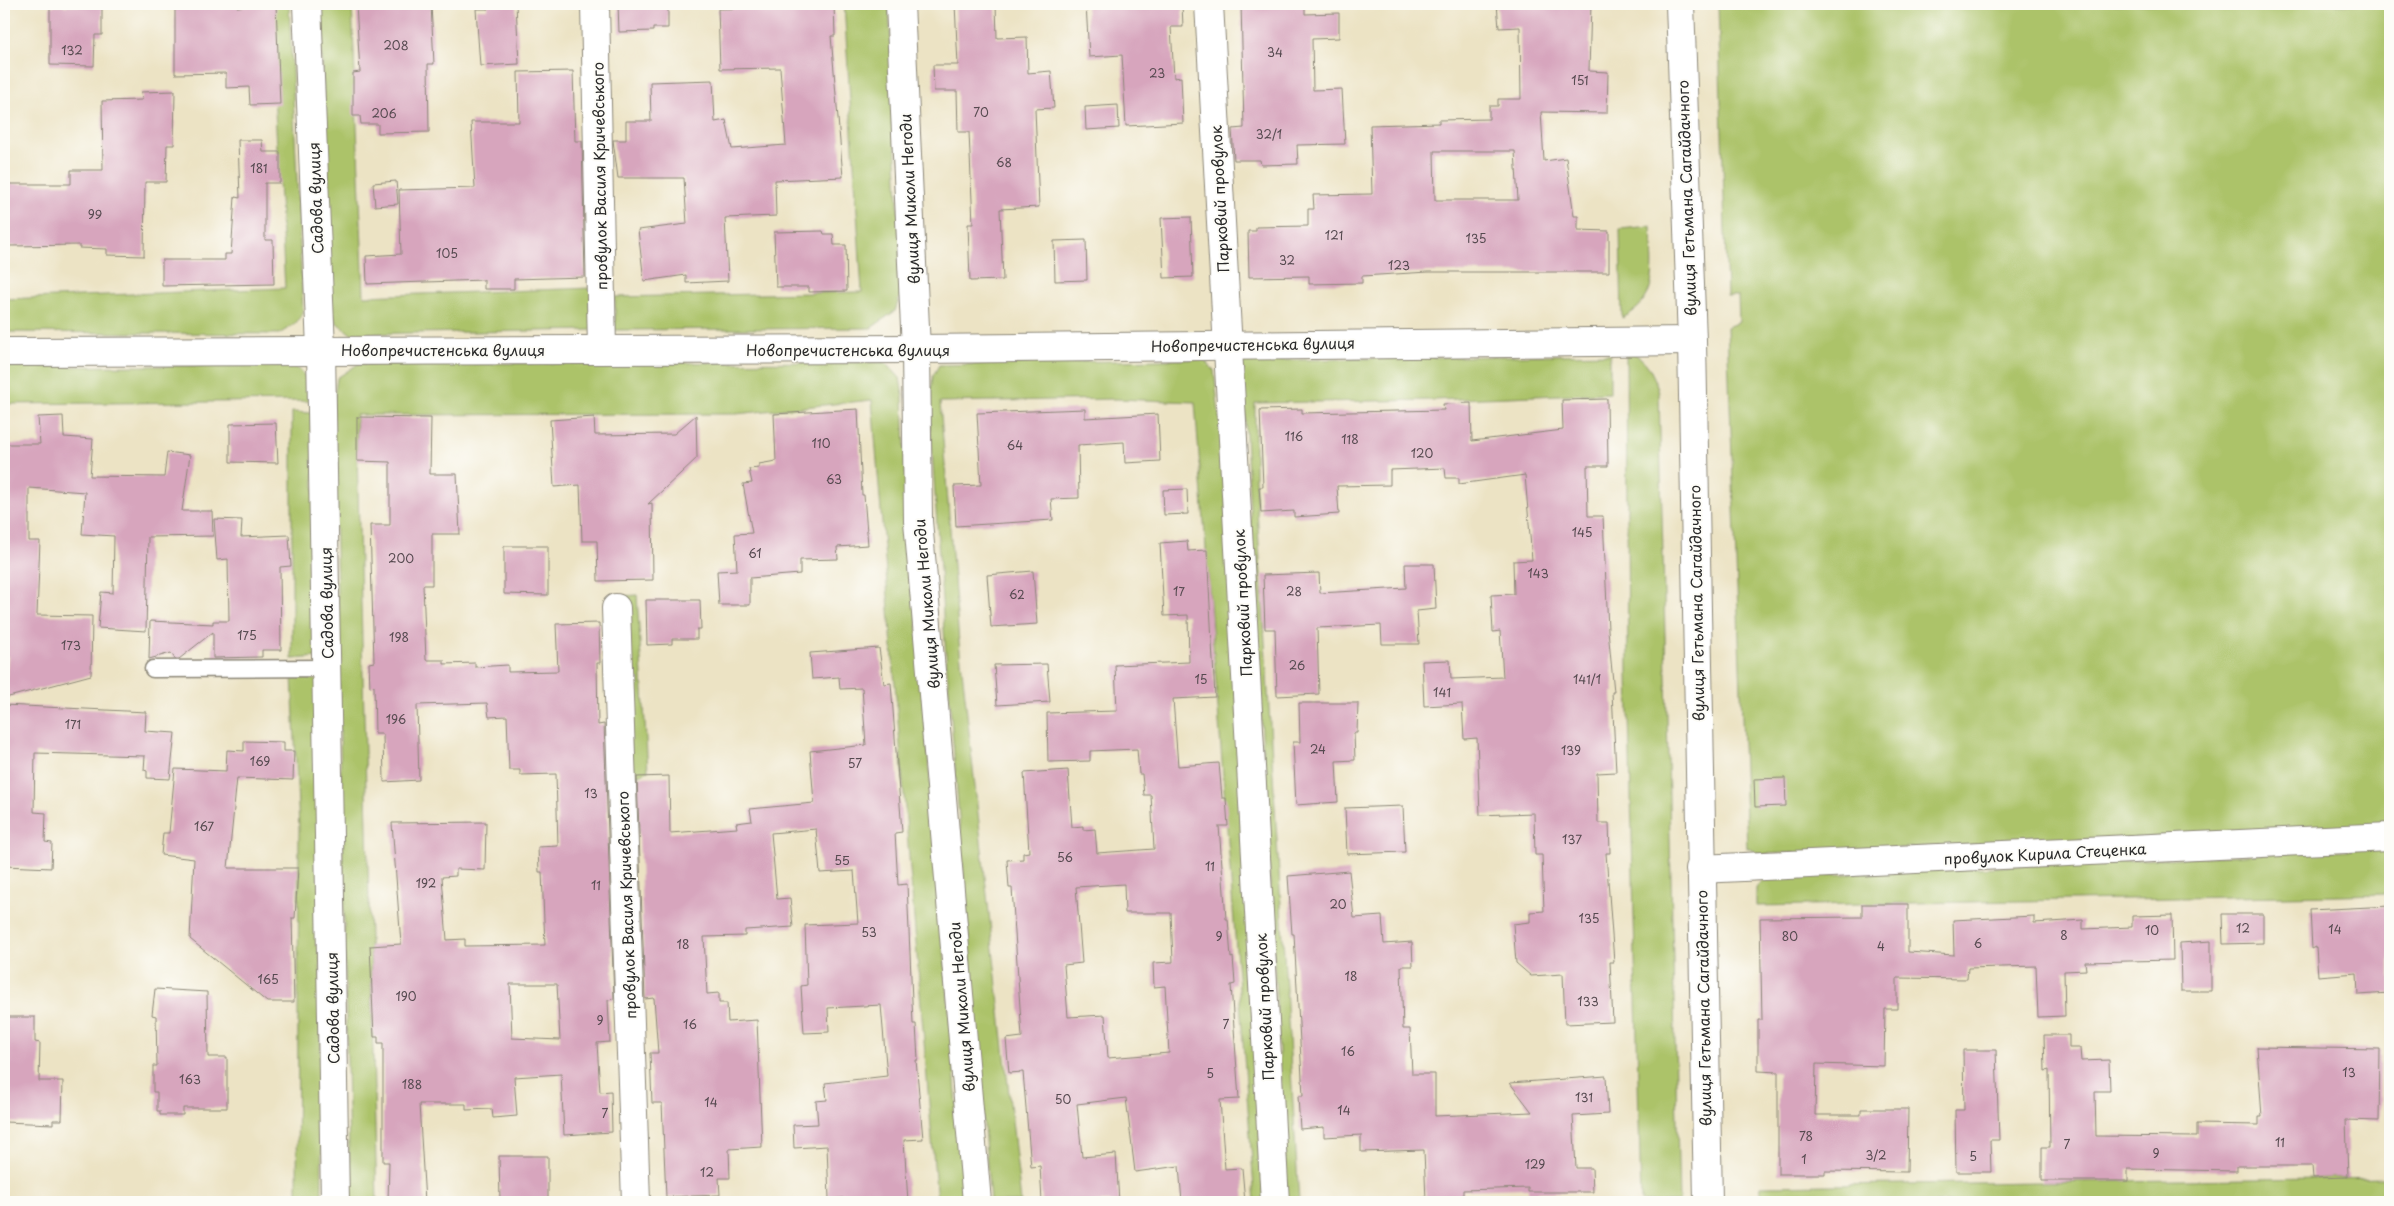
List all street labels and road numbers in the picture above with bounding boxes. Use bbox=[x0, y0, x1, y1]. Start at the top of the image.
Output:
street label: провулок Василя Кричевського bbox=[586, 62, 612, 290]
street label: вулиця Гетьмана Сагайдачного bbox=[1670, 80, 1702, 316]
street label: вулиця Миколи Негоди bbox=[893, 113, 925, 285]
street label: Парковий провулок bbox=[1204, 125, 1234, 273]
street label: Садова вулиця bbox=[302, 142, 328, 254]
street label: Новопречистенська вулиця bbox=[1151, 331, 1355, 357]
street label: Новопречистенська вулиця bbox=[341, 338, 545, 361]
street label: Новопречистенська вулиця bbox=[746, 338, 950, 361]
street label: вулиця Гетьмана Сагайдачного bbox=[1682, 485, 1710, 721]
street label: вулиця Миколи Негоди bbox=[907, 518, 945, 690]
street label: Парковий провулок bbox=[1227, 529, 1257, 677]
street label: Садова вулиця bbox=[314, 547, 338, 659]
street label: провулок Василя Кричевського bbox=[611, 791, 641, 1019]
street label: провулок Кирила Стеценка bbox=[1943, 836, 2148, 870]
street label: вулиця Гетьмана Сагайдачного bbox=[1689, 890, 1717, 1126]
street label: вулиця Миколи Негоди bbox=[942, 921, 980, 1093]
street label: Парковий провулок bbox=[1249, 933, 1279, 1081]
street label: Садова вулиця bbox=[320, 952, 344, 1064]

